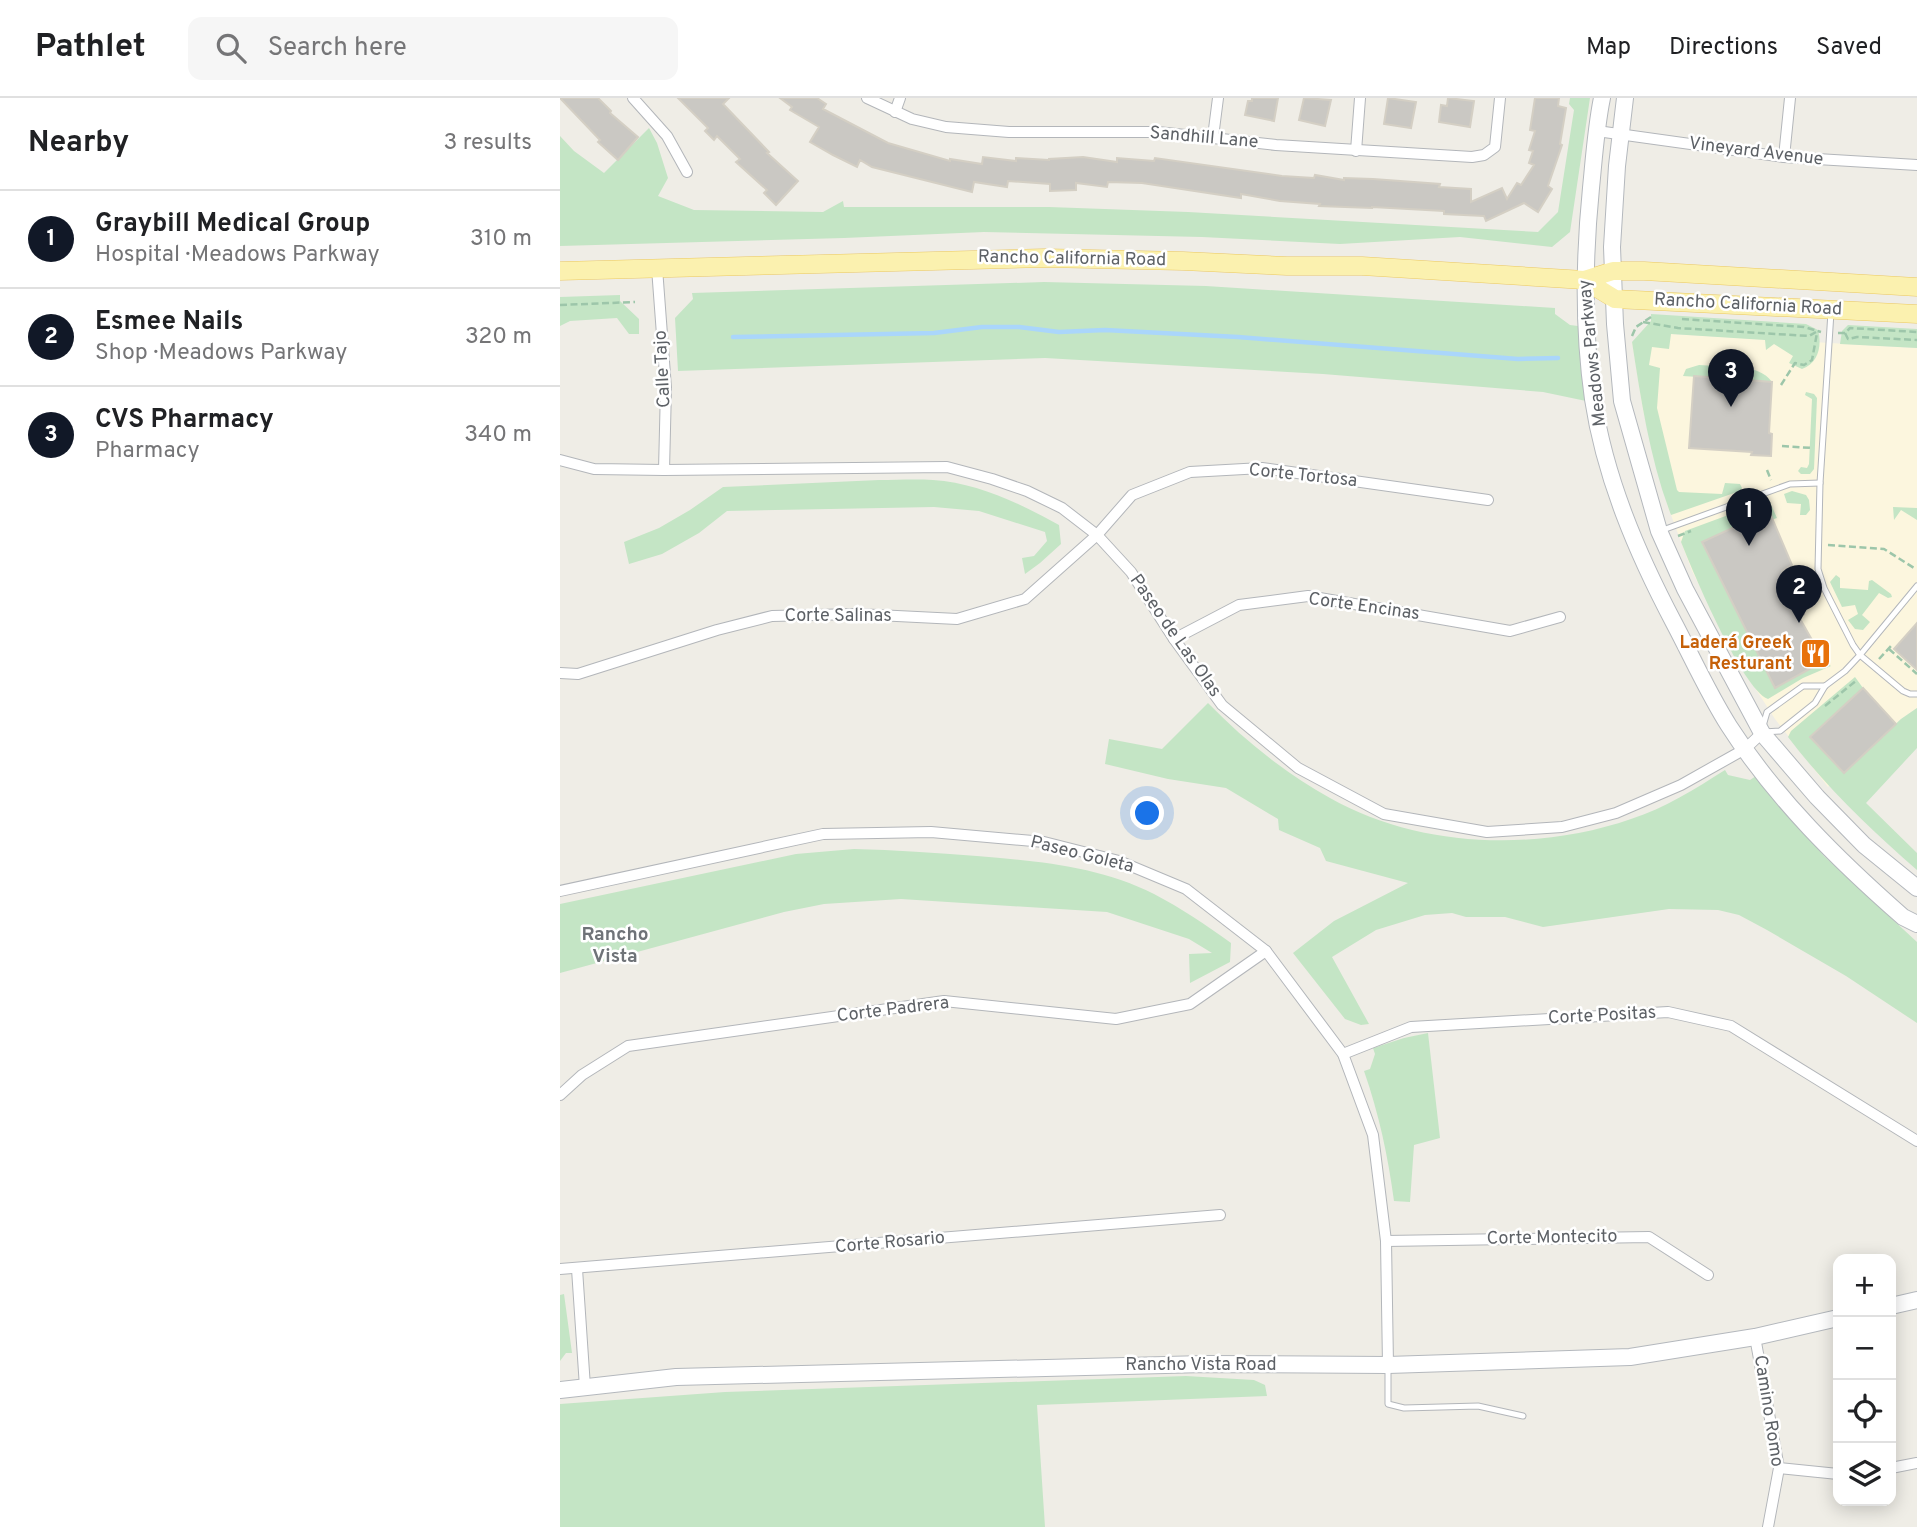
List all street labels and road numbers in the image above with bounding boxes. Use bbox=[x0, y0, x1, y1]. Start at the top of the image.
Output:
street label: Sandhill Lane bbox=[1149, 122, 1259, 154]
street label: Vineyard Avenue bbox=[1687, 132, 1825, 172]
street label: Rancho California Road bbox=[978, 246, 1166, 272]
street label: Meadows Parkway bbox=[1574, 278, 1612, 428]
street label: Rancho California Road bbox=[1653, 289, 1843, 321]
street label: Calle Tajo bbox=[649, 330, 677, 408]
street label: Corte Tortosa bbox=[1248, 459, 1358, 493]
street label: Paseo de Las Olas bbox=[1124, 570, 1226, 702]
street label: Corte Encinas bbox=[1307, 588, 1421, 626]
street label: Corte Salinas bbox=[784, 605, 892, 628]
street label: Paseo Goleta bbox=[1028, 831, 1136, 879]
street label: Corte Padrera bbox=[836, 992, 950, 1028]
street label: Corte Positas bbox=[1547, 1002, 1657, 1030]
street label: Corte Montecito bbox=[1486, 1225, 1618, 1251]
street label: Corte Rosario bbox=[834, 1227, 946, 1259]
street label: Camino Romo bbox=[1748, 1353, 1788, 1469]
street label: Rancho Vista Road bbox=[1125, 1354, 1277, 1377]

